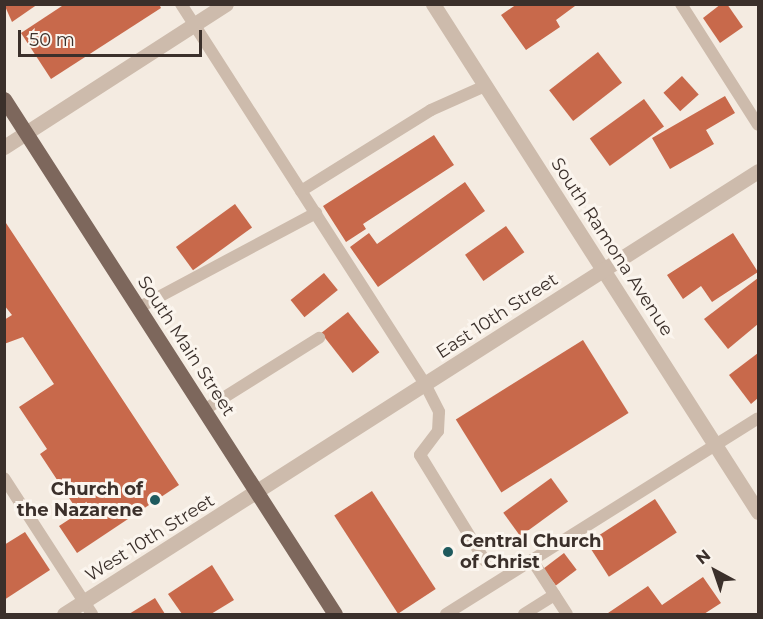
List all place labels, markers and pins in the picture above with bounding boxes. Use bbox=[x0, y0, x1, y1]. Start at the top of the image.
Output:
place label: Church of the Nazarene bbox=[17, 479, 143, 522]
marker: Church of the Nazarene bbox=[148, 493, 162, 507]
place label: Central Church of Christ bbox=[460, 531, 601, 574]
marker: Central Church of Christ bbox=[441, 545, 455, 559]

